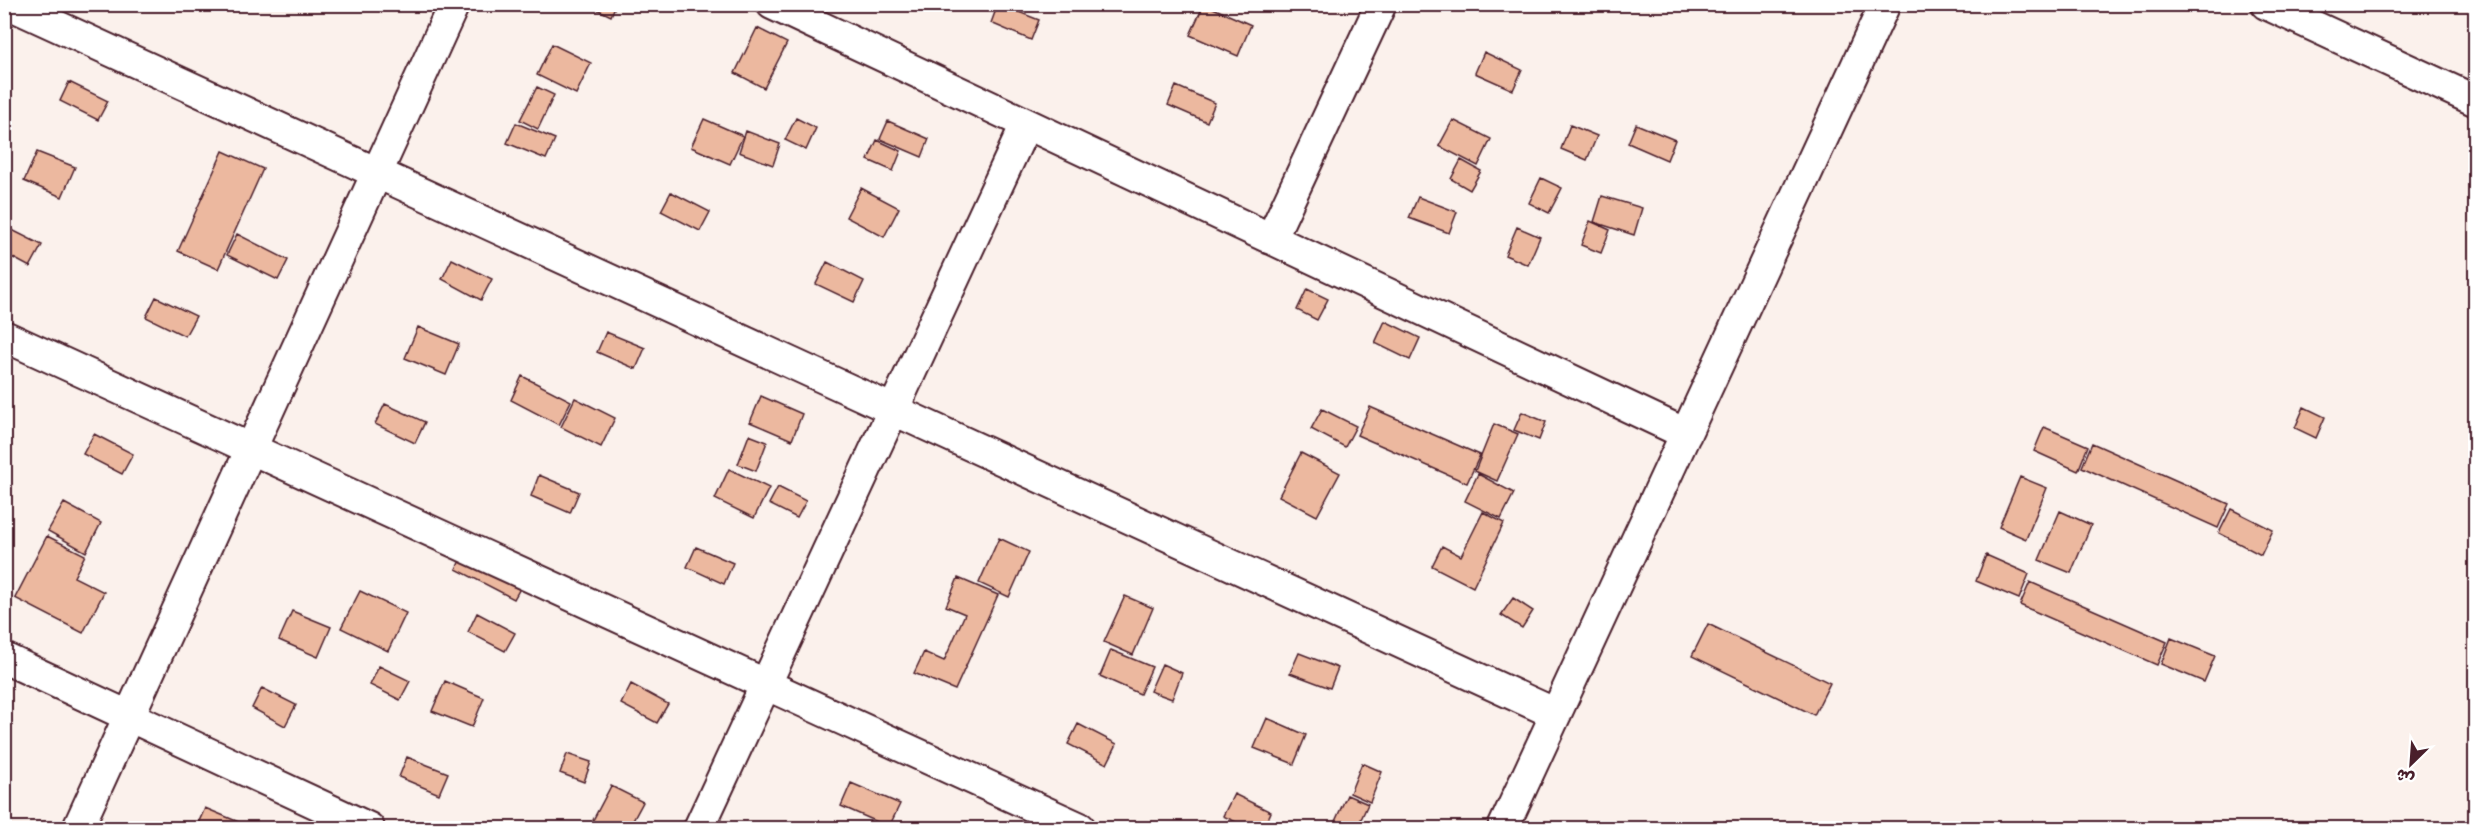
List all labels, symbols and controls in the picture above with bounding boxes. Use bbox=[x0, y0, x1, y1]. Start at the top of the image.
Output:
north arrow bbox=[2381, 734, 2441, 794]
text: ش bbox=[2393, 764, 2417, 789]

